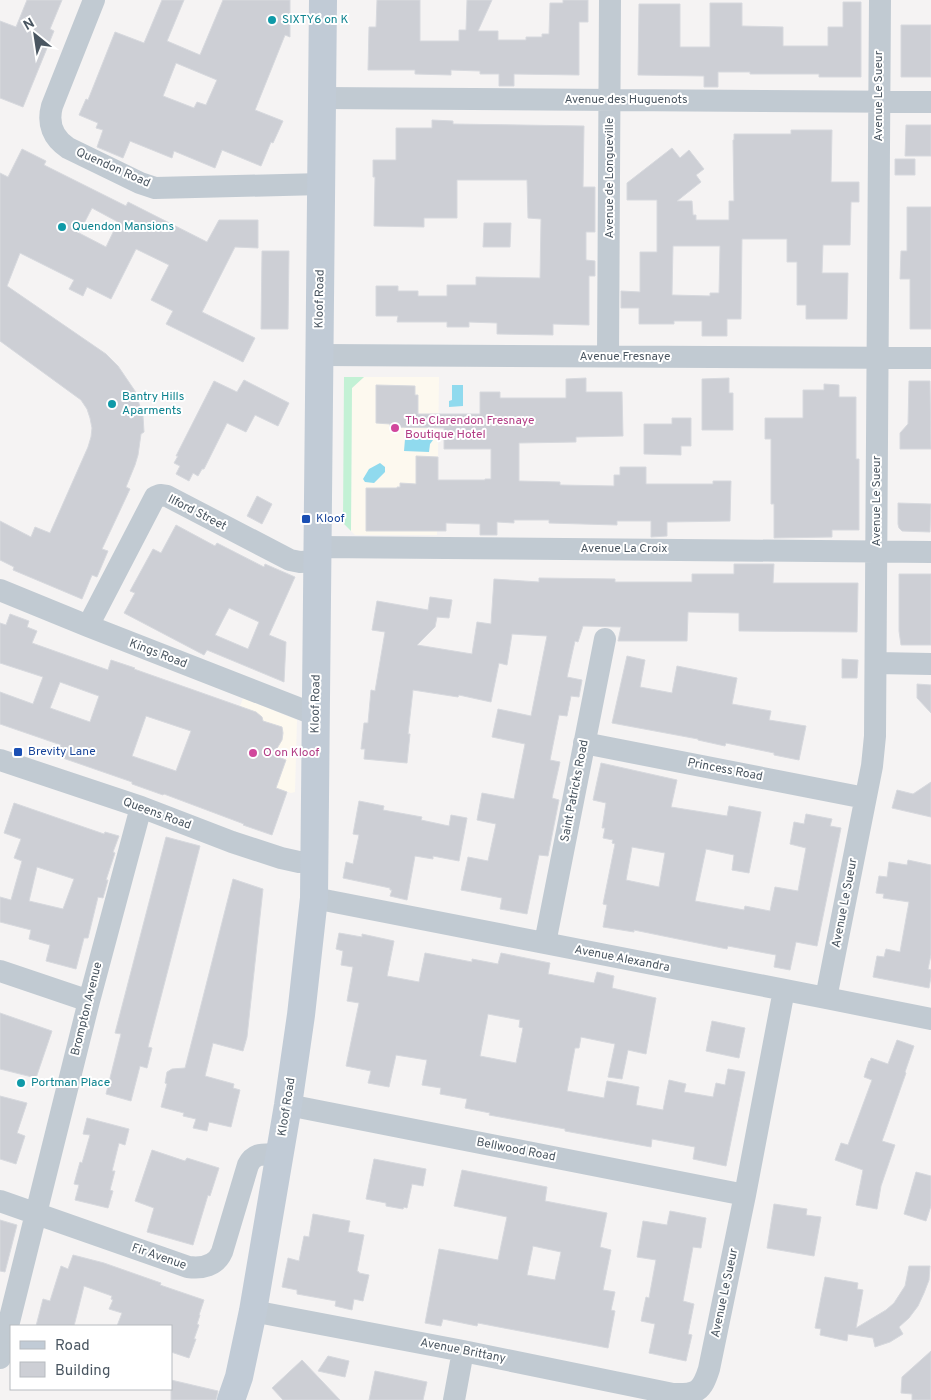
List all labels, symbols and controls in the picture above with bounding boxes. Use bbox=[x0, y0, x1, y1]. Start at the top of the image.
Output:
north arrow bbox=[10, 10, 60, 60]
place label: SIXTY6 on K bbox=[282, 12, 348, 28]
marker: SIXTY6 on K bbox=[266, 14, 278, 26]
text: N bbox=[21, 15, 38, 35]
street label: Avenue Le Sueur bbox=[871, 50, 887, 141]
street label: Avenue des Huguenots bbox=[564, 92, 688, 108]
street label: Avenue de Longueville bbox=[602, 118, 618, 238]
street label: Quendon Road bbox=[73, 144, 153, 192]
place label: Quendon Mansions bbox=[72, 219, 174, 235]
marker: Quendon Mansions bbox=[56, 221, 68, 233]
street label: Kloof Road bbox=[311, 269, 329, 329]
street label: Avenue Fresnaye bbox=[580, 349, 670, 365]
place label: Bantry Hills Aparments bbox=[122, 389, 184, 419]
marker: Bantry Hills Aparments bbox=[106, 398, 118, 410]
place label: The Clarendon Fresnaye Boutique Hotel bbox=[405, 413, 534, 443]
marker: The Clarendon Fresnaye Boutique Hotel bbox=[389, 422, 401, 434]
street label: Avenue Le Sueur bbox=[869, 455, 885, 546]
street label: Ilford Street bbox=[165, 491, 229, 535]
place label: Kloof bbox=[316, 511, 345, 527]
marker: Kloof bbox=[300, 513, 312, 525]
street label: Avenue La Croix bbox=[581, 541, 667, 557]
street label: Kings Road bbox=[127, 636, 189, 672]
street label: Kloof Road bbox=[307, 674, 325, 734]
street label: Saint Patricks Road bbox=[557, 738, 593, 844]
place label: Brevity Lane bbox=[28, 744, 96, 760]
place label: O on Kloof bbox=[263, 745, 319, 761]
marker: Brevity Lane bbox=[12, 746, 24, 758]
marker: O on Kloof bbox=[247, 747, 259, 759]
street label: Princess Road bbox=[686, 755, 764, 785]
street label: Queens Road bbox=[121, 794, 193, 834]
street label: Avenue Le Sueur bbox=[828, 857, 862, 949]
street label: Avenue Alexandra bbox=[573, 942, 671, 976]
street label: Brompton Avenue bbox=[68, 960, 106, 1058]
place label: Portman Place bbox=[31, 1075, 110, 1091]
marker: Portman Place bbox=[15, 1077, 27, 1089]
street label: Kloof Road bbox=[274, 1077, 300, 1137]
street label: Bellwood Road bbox=[475, 1134, 557, 1166]
street label: Fir Avenue bbox=[129, 1240, 189, 1274]
street label: Avenue Le Sueur bbox=[708, 1247, 742, 1339]
legend bbox=[10, 1325, 172, 1390]
street label: Avenue Brittany bbox=[419, 1335, 507, 1367]
text: Road bbox=[55, 1337, 90, 1356]
text: Building bbox=[55, 1362, 110, 1381]

